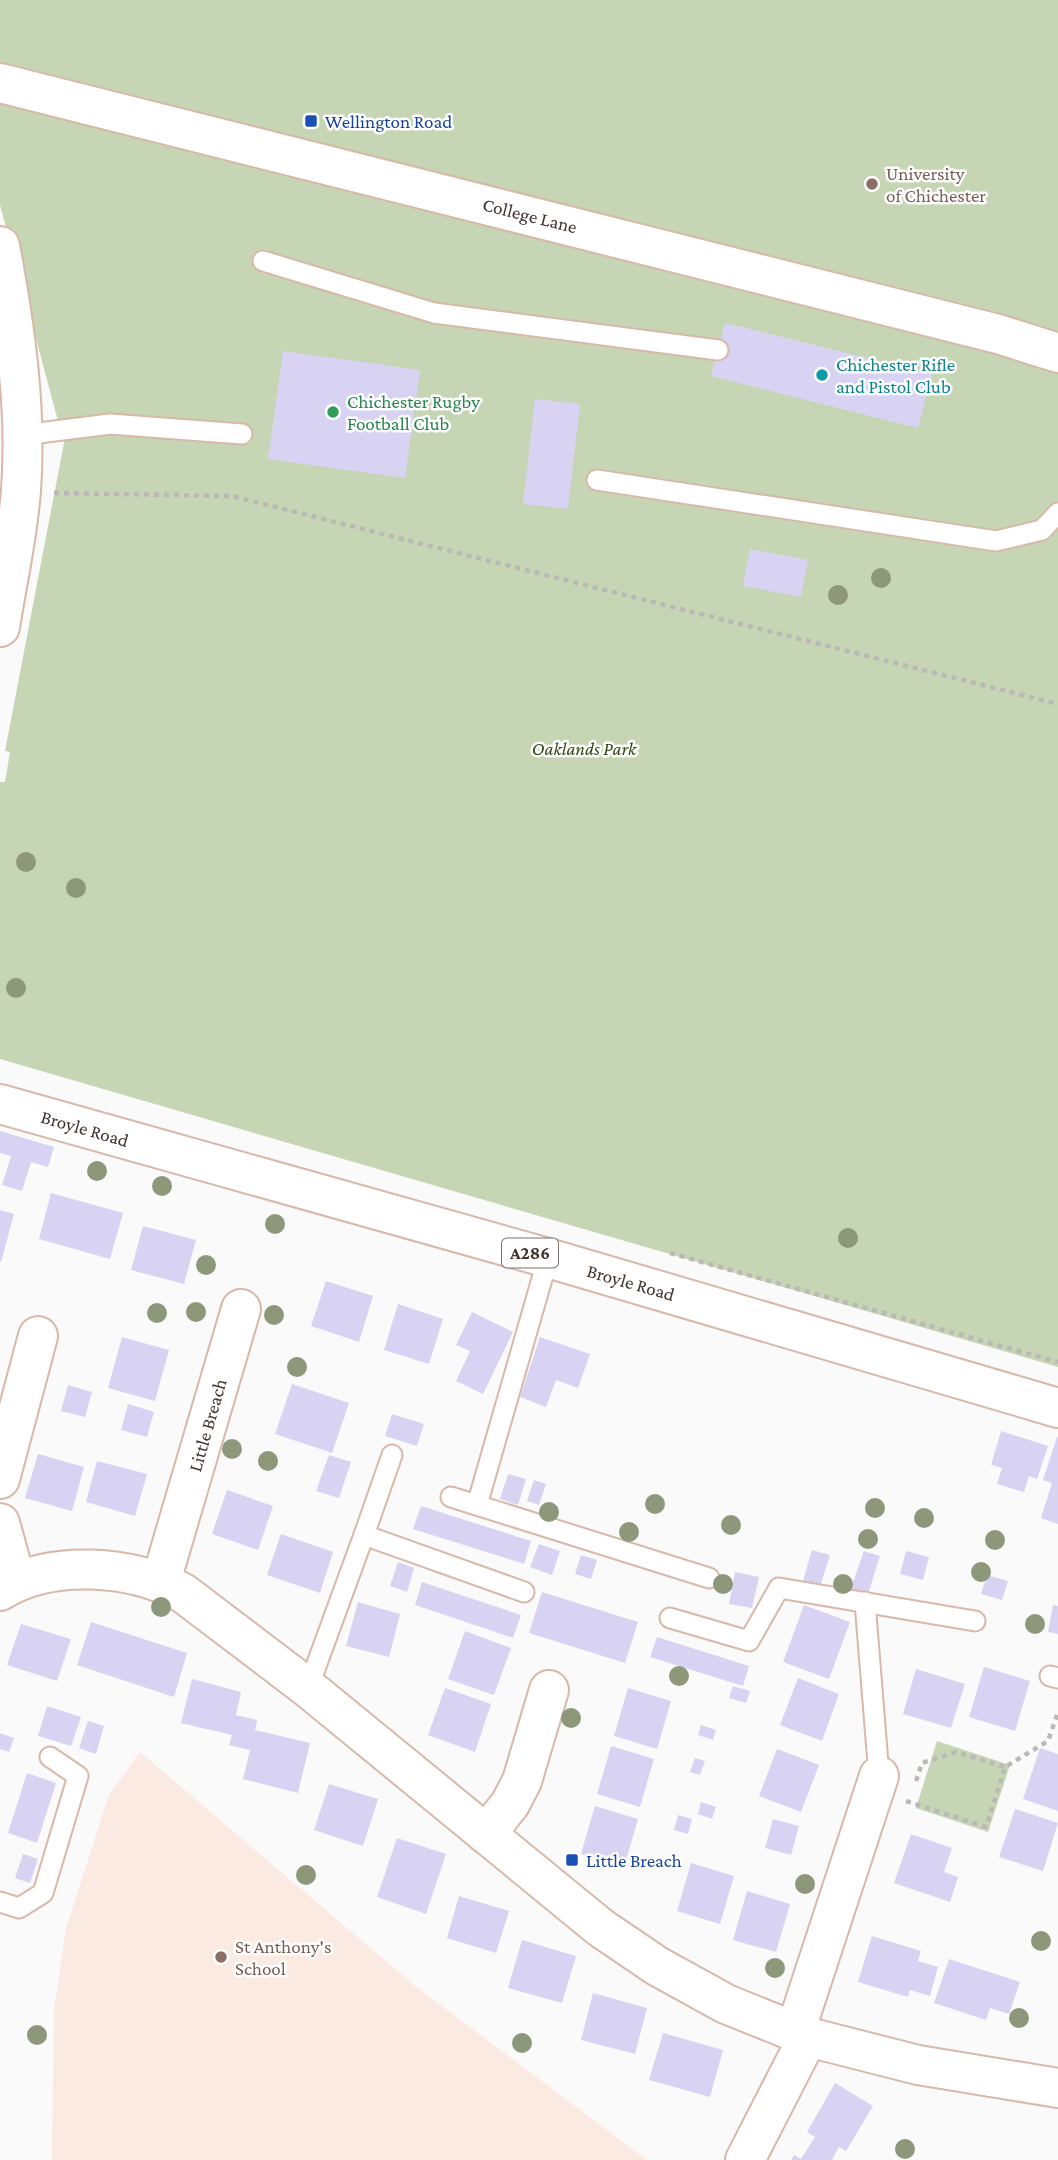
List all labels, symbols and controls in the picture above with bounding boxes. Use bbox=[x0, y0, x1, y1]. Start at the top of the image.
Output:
place label: Wellington Road bbox=[325, 111, 452, 132]
marker: Wellington Road bbox=[303, 113, 319, 129]
place label: University of Chichester bbox=[886, 163, 986, 206]
marker: University of Chichester bbox=[864, 176, 880, 192]
street label: College Lane bbox=[480, 194, 579, 237]
place label: Chichester Rifle and Pistol Club bbox=[836, 354, 955, 397]
marker: Chichester Rifle and Pistol Club bbox=[814, 367, 830, 383]
place label: Chichester Rugby Football Club bbox=[347, 391, 480, 434]
marker: Chichester Rugby Football Club bbox=[325, 404, 341, 420]
park label: Oaklands Park bbox=[532, 738, 637, 759]
street label: Broyle Road bbox=[39, 1106, 131, 1151]
road number: A286 bbox=[502, 1238, 558, 1268]
street label: Broyle Road bbox=[585, 1260, 677, 1305]
street label: Little Breach bbox=[184, 1376, 231, 1474]
place label: Little Breach bbox=[586, 1850, 682, 1871]
marker: Little Breach bbox=[564, 1852, 580, 1868]
place label: St Anthony's School bbox=[235, 1936, 331, 1979]
marker: St Anthony's School bbox=[213, 1949, 229, 1965]

